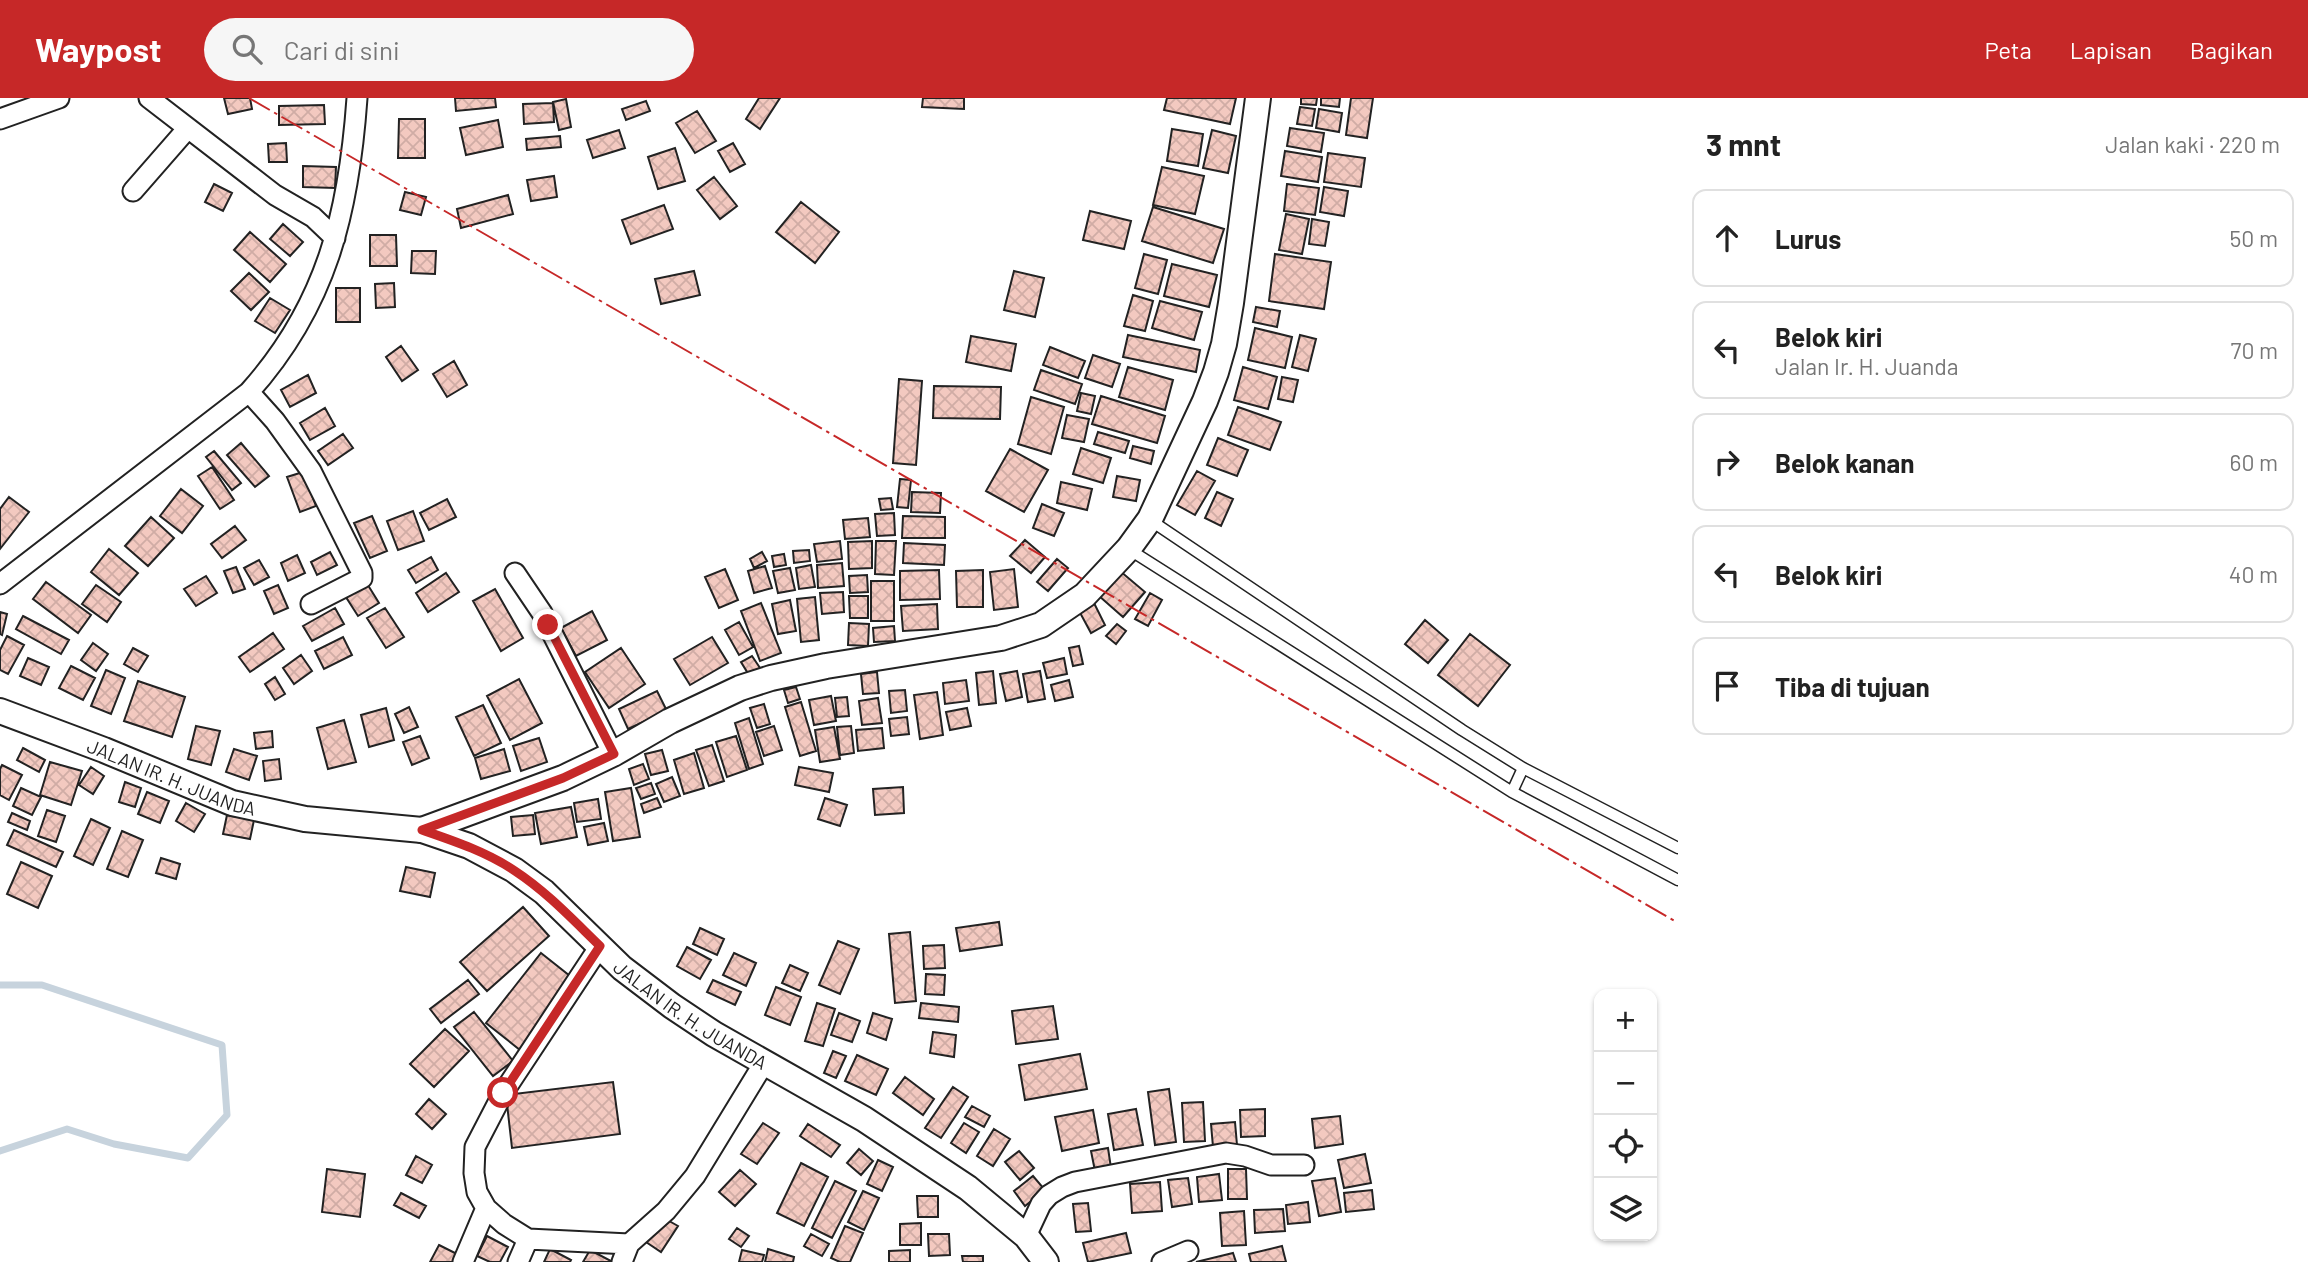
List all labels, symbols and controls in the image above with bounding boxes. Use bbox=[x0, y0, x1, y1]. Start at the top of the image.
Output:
search box bbox=[204, 18, 694, 81]
text: Waypost bbox=[35, 29, 162, 69]
icon: search bbox=[228, 30, 266, 68]
text: Cari di sini bbox=[284, 34, 400, 65]
text: Peta bbox=[1984, 35, 2032, 64]
text: Lapisan bbox=[2070, 35, 2152, 64]
text: Bagikan bbox=[2190, 35, 2273, 64]
text: 3 mnt bbox=[1706, 126, 1781, 162]
text: Jalan kaki · 220 m bbox=[2105, 130, 2280, 158]
icon: ahead bbox=[1708, 219, 1746, 257]
text: Lurus bbox=[1775, 223, 1841, 254]
text: 50 m bbox=[2230, 224, 2278, 252]
text: Belok kiri bbox=[1775, 321, 1882, 352]
icon: left bbox=[1708, 331, 1746, 369]
text: 70 m bbox=[2231, 336, 2278, 364]
text: Jalan Ir. H. Juanda bbox=[1775, 352, 1959, 380]
icon: right bbox=[1708, 443, 1746, 481]
text: Belok kanan bbox=[1775, 447, 1914, 478]
text: 60 m bbox=[2230, 448, 2278, 476]
icon: left bbox=[1708, 555, 1746, 593]
text: Belok kiri bbox=[1775, 559, 1882, 590]
text: 40 m bbox=[2229, 560, 2278, 588]
route end bbox=[532, 609, 563, 640]
icon: arrive bbox=[1708, 667, 1746, 705]
text: Tiba di tujuan bbox=[1775, 671, 1930, 702]
street label: JALAN IR. H. JUANDA bbox=[84, 733, 258, 819]
street label: JALAN IR. H. JUANDA bbox=[609, 955, 772, 1074]
map controls bbox=[1594, 989, 1657, 1241]
button: + bbox=[1594, 989, 1657, 1052]
button: − bbox=[1594, 1052, 1657, 1115]
route start bbox=[487, 1077, 518, 1108]
button: locate bbox=[1594, 1115, 1657, 1178]
button: layers bbox=[1594, 1178, 1657, 1241]

